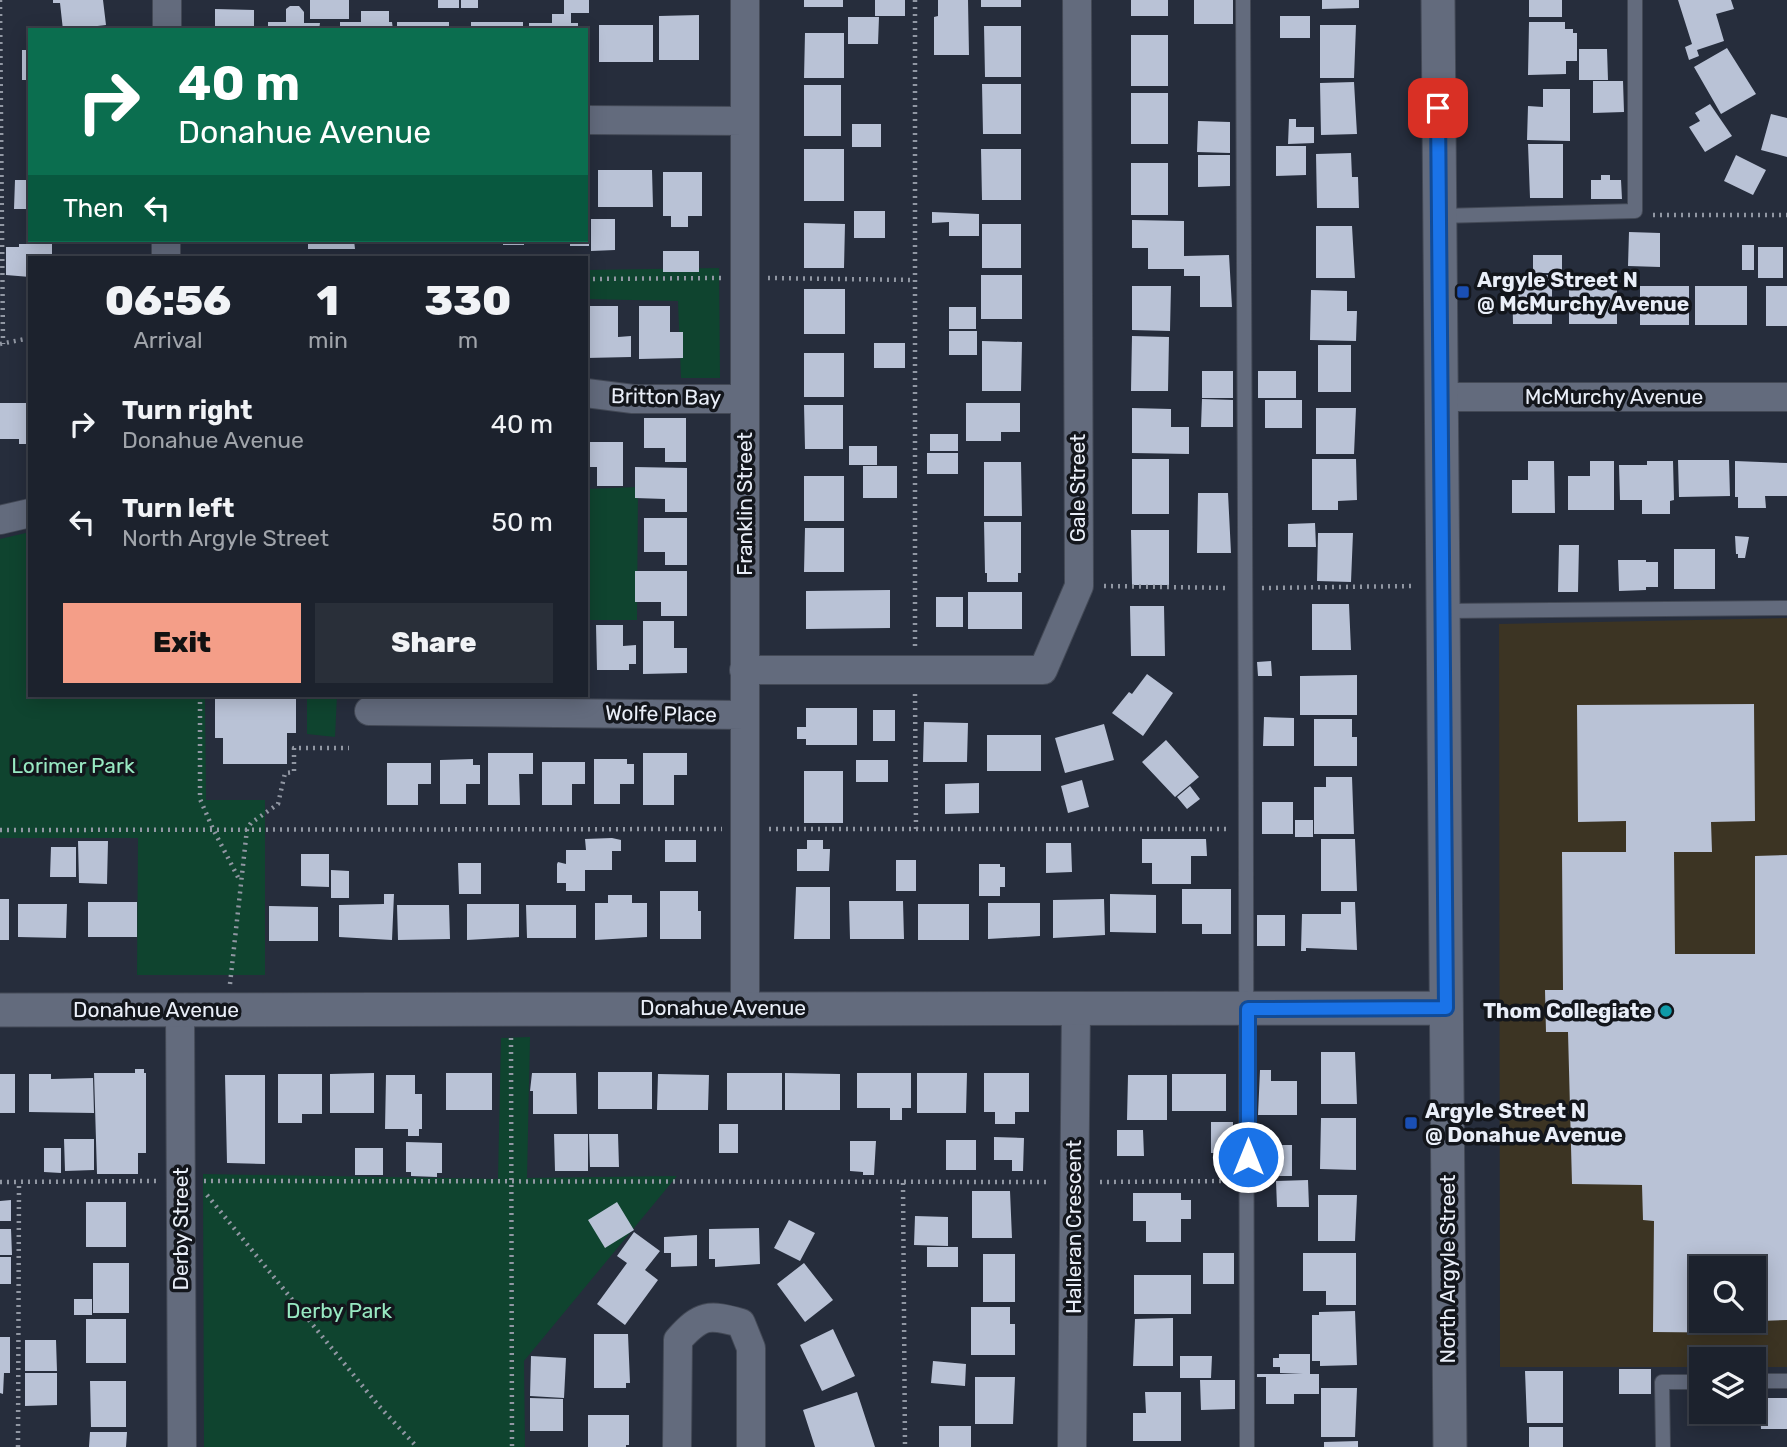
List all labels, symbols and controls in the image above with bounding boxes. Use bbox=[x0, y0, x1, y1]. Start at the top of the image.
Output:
text: 40 m bbox=[178, 54, 300, 112]
icon: right bbox=[63, 56, 154, 147]
pin bbox=[1408, 78, 1468, 138]
icon: arrive bbox=[1419, 89, 1457, 127]
text: Donahue Avenue bbox=[178, 113, 431, 151]
icon: left bbox=[138, 189, 176, 227]
text: Then bbox=[63, 193, 124, 224]
place label: Argyle Street N @ McMurchy Avenue bbox=[1477, 267, 1689, 316]
text: 06:56 bbox=[105, 276, 231, 326]
text: 1 bbox=[317, 276, 339, 326]
text: 330 bbox=[425, 276, 511, 326]
marker: Argyle Street N @ McMurchy Avenue bbox=[1455, 284, 1471, 300]
text: Arrival bbox=[133, 326, 202, 354]
text: min bbox=[308, 326, 348, 354]
text: m bbox=[458, 326, 478, 354]
street label: Britton Bay bbox=[611, 383, 722, 410]
street label: McMurchy Avenue bbox=[1525, 384, 1703, 409]
text: Turn right bbox=[122, 395, 252, 426]
icon: right bbox=[63, 405, 101, 443]
text: 40 m bbox=[491, 409, 553, 440]
text: Donahue Avenue bbox=[122, 426, 304, 454]
street label: Franklin Street bbox=[732, 432, 757, 576]
street label: Gale Street bbox=[1065, 434, 1090, 542]
text: Turn left bbox=[122, 493, 234, 524]
icon: left bbox=[63, 503, 101, 541]
text: 50 m bbox=[492, 507, 553, 538]
text: North Argyle Street bbox=[122, 524, 329, 552]
button: Exit bbox=[63, 603, 301, 683]
button: Share bbox=[315, 603, 553, 683]
street label: Wolfe Place bbox=[605, 700, 717, 727]
park label: Lorimer Park bbox=[11, 753, 135, 778]
street label: Donahue Avenue bbox=[640, 995, 806, 1020]
street label: Donahue Avenue bbox=[73, 997, 239, 1022]
place label: Thom Collegiate bbox=[1483, 998, 1652, 1023]
marker: Thom Collegiate bbox=[1658, 1003, 1674, 1019]
place label: Argyle Street N @ Donahue Avenue bbox=[1425, 1098, 1623, 1147]
marker: Argyle Street N @ Donahue Avenue bbox=[1403, 1115, 1419, 1131]
position arrow bbox=[1211, 1120, 1285, 1194]
street label: Halleran Crescent bbox=[1061, 1140, 1086, 1314]
street label: Derby Street bbox=[168, 1167, 193, 1291]
street label: North Argyle Street bbox=[1435, 1175, 1460, 1363]
map controls bbox=[1689, 1256, 1766, 1424]
button: search bbox=[1689, 1256, 1766, 1333]
park label: Derby Park bbox=[286, 1298, 392, 1323]
button: layers bbox=[1689, 1347, 1766, 1424]

